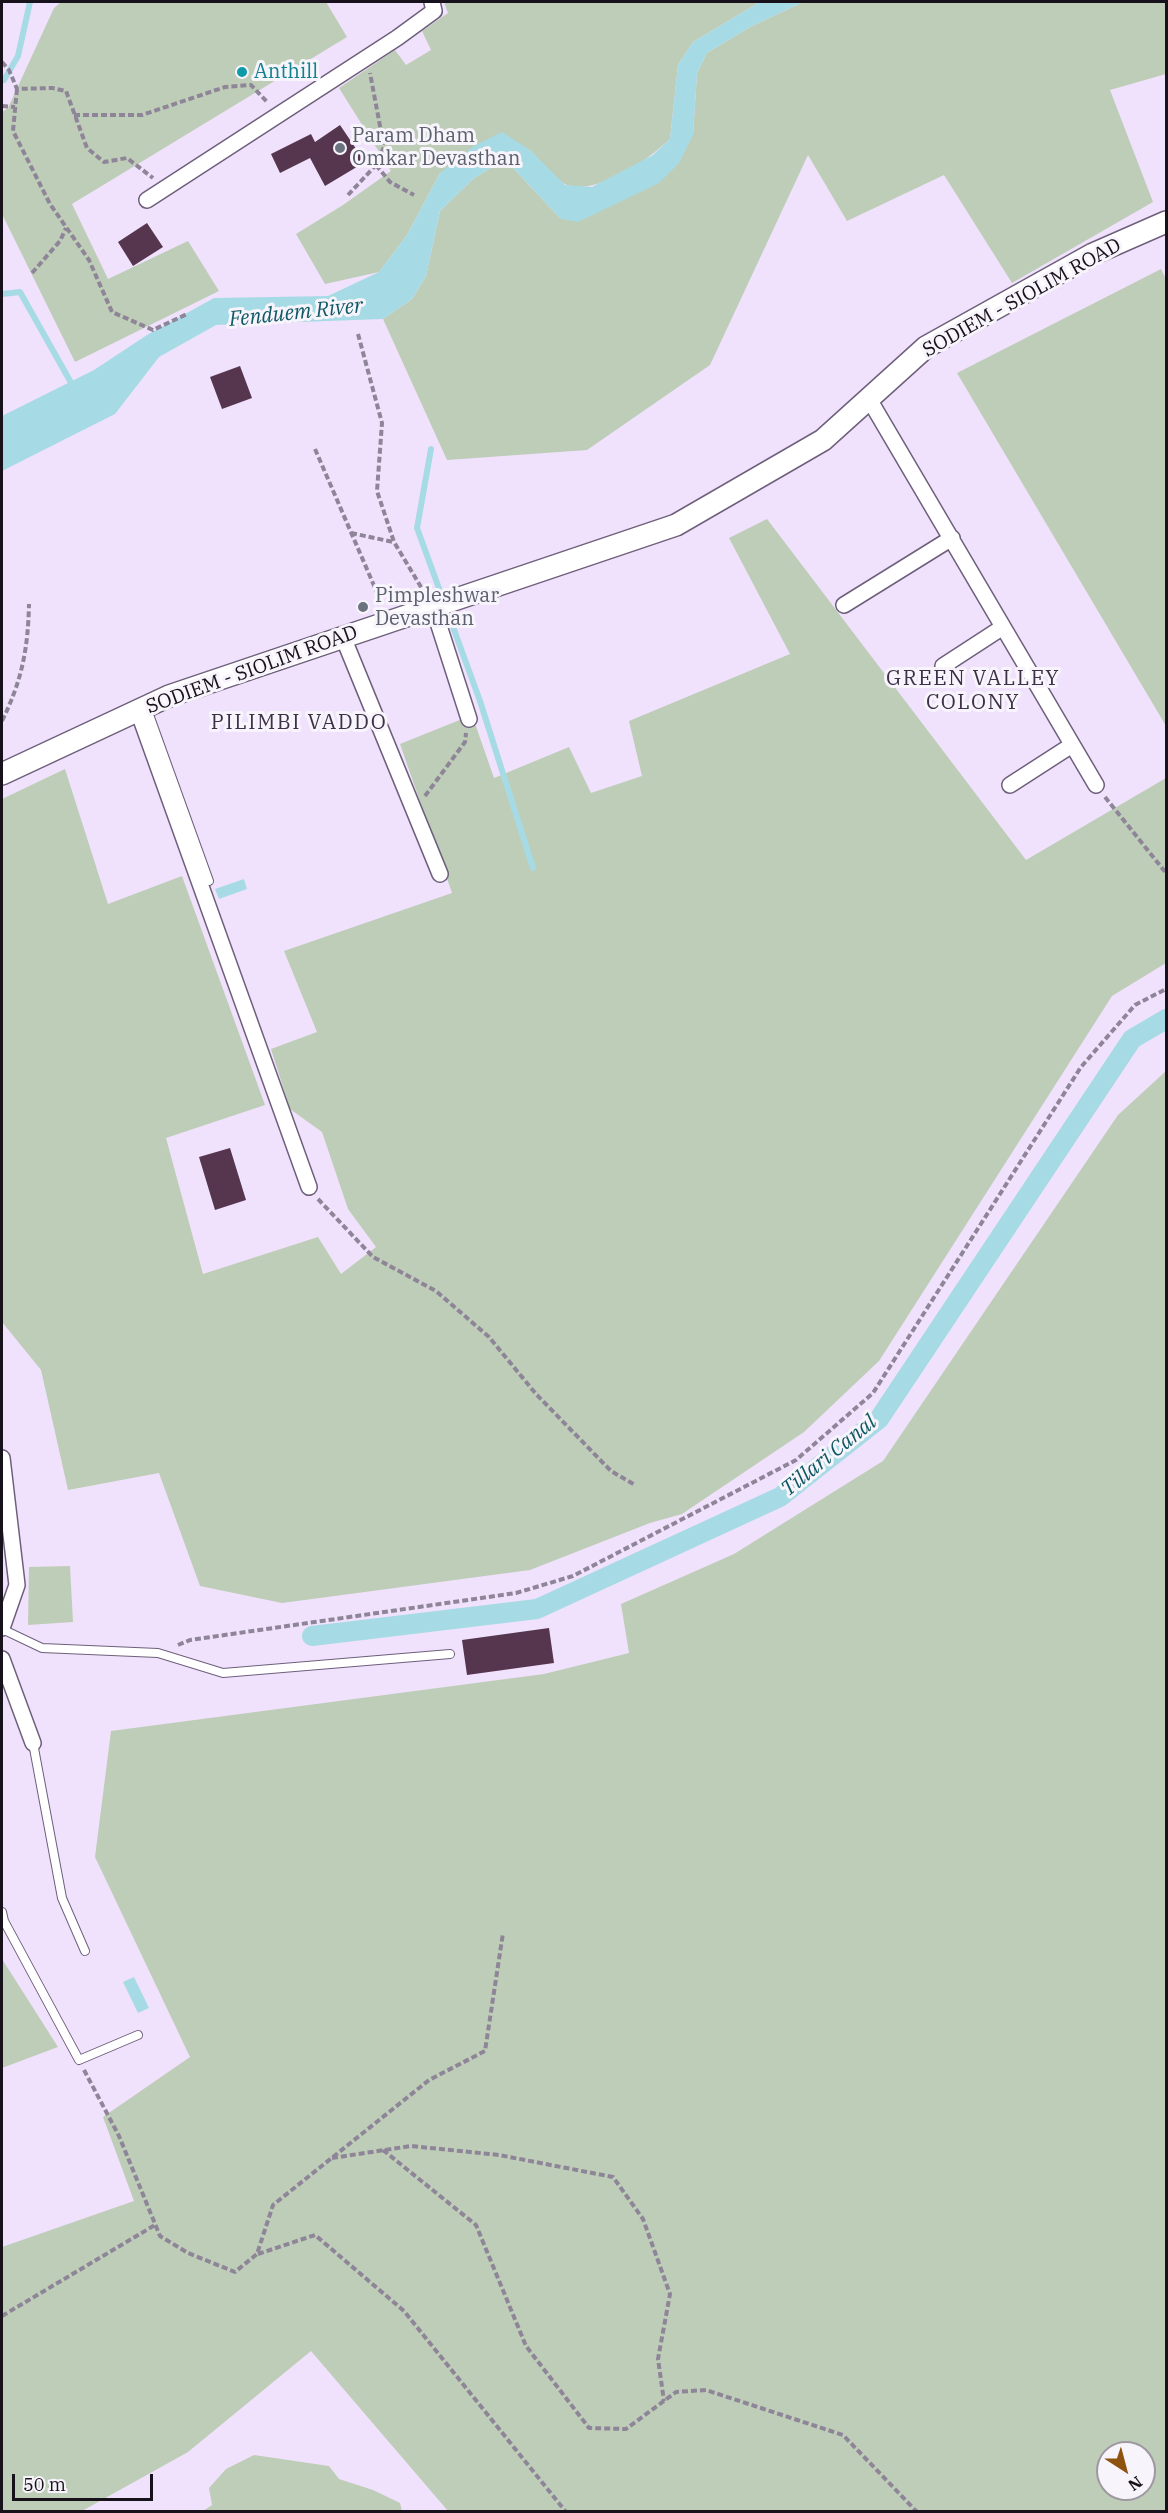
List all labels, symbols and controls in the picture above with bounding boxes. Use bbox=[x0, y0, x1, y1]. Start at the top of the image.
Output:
place label: Anthill bbox=[254, 60, 318, 84]
marker: Anthill bbox=[235, 65, 249, 79]
place label: Param Dham Omkar Devasthan bbox=[352, 124, 521, 171]
marker: Param Dham Omkar Devasthan bbox=[333, 141, 347, 155]
street label: SODIEM - SIOLIM ROAD bbox=[919, 233, 1125, 363]
water label: Fenduem River bbox=[228, 293, 364, 333]
place label: Pimpleshwar Devasthan bbox=[375, 584, 499, 631]
marker: Pimpleshwar Devasthan bbox=[356, 600, 370, 614]
street label: SODIEM - SIOLIM ROAD bbox=[143, 621, 361, 719]
district label: GREEN VALLEY COLONY bbox=[886, 666, 1060, 716]
district label: PILIMBI VADDO bbox=[211, 710, 387, 736]
water label: Tillari Canal bbox=[776, 1410, 882, 1502]
north arrow bbox=[1096, 2441, 1156, 2501]
scale bar bbox=[15, 2462, 156, 2500]
text: N bbox=[1124, 2472, 1146, 2496]
text: 50 m bbox=[23, 2473, 66, 2496]

